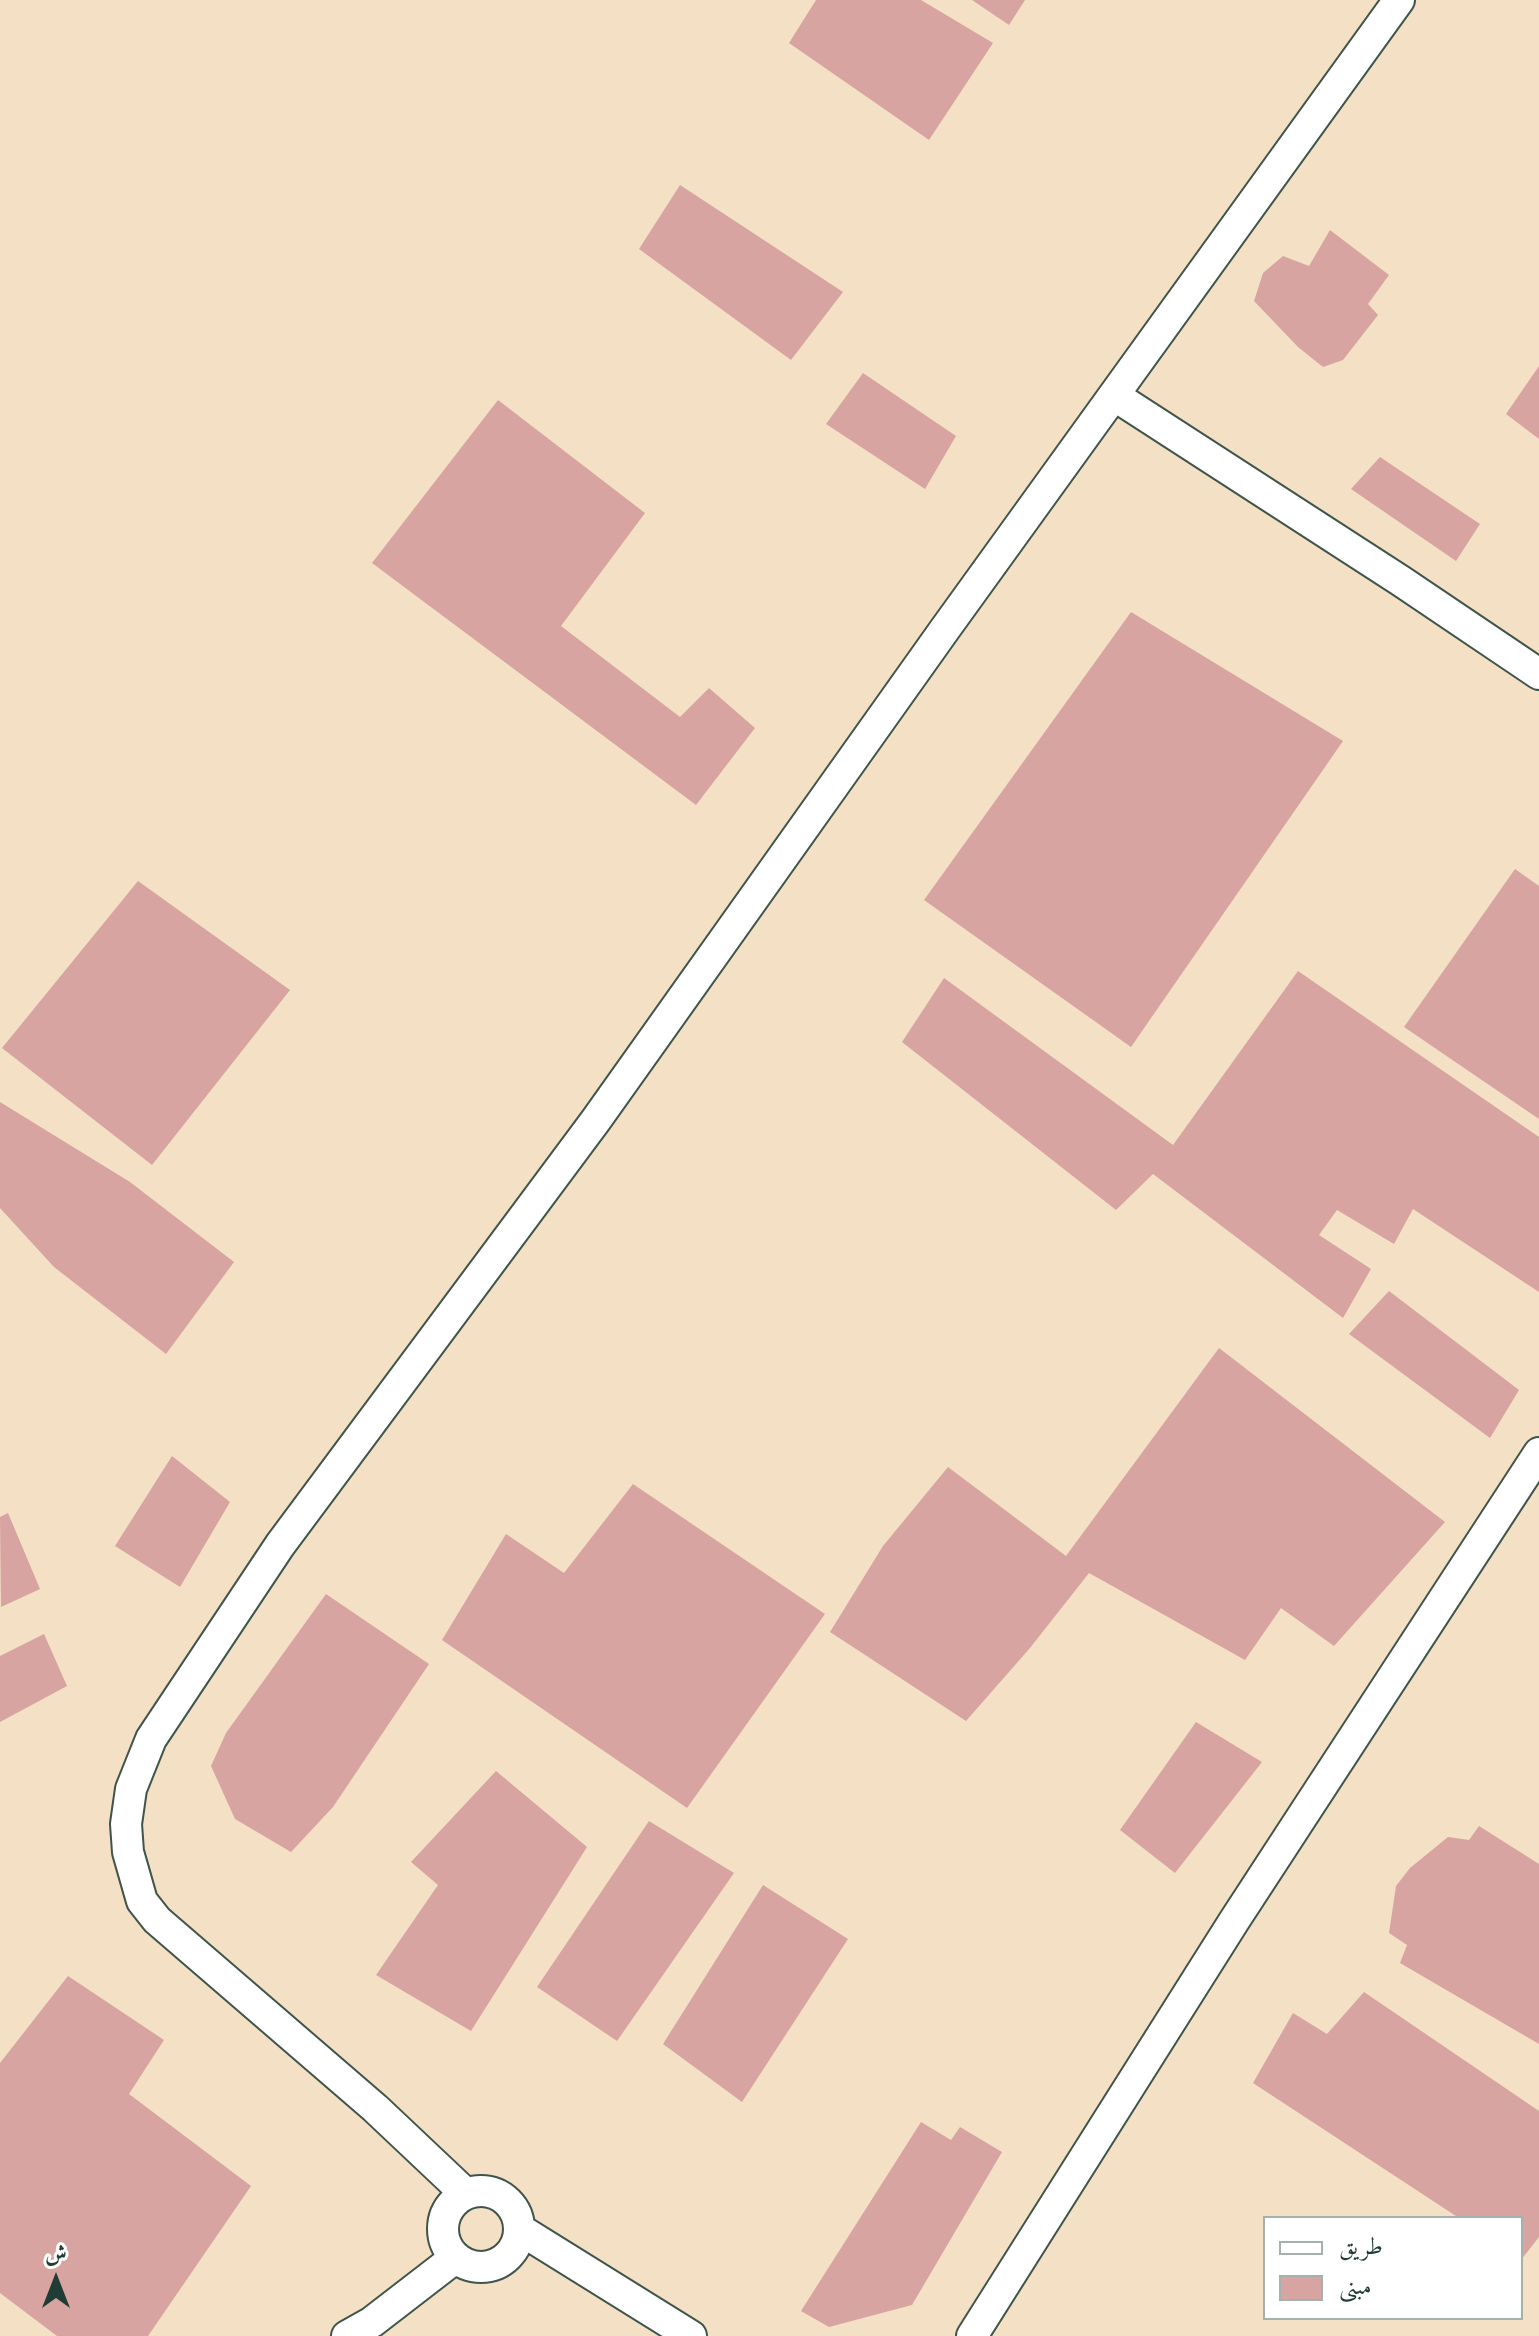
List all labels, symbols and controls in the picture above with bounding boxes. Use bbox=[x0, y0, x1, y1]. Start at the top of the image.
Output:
legend bbox=[1263, 2216, 1523, 2320]
text: طريق bbox=[1339, 2231, 1383, 2265]
north arrow bbox=[16, 2240, 96, 2320]
text: ش bbox=[45, 2240, 67, 2272]
text: مبنى bbox=[1339, 2271, 1372, 2305]

